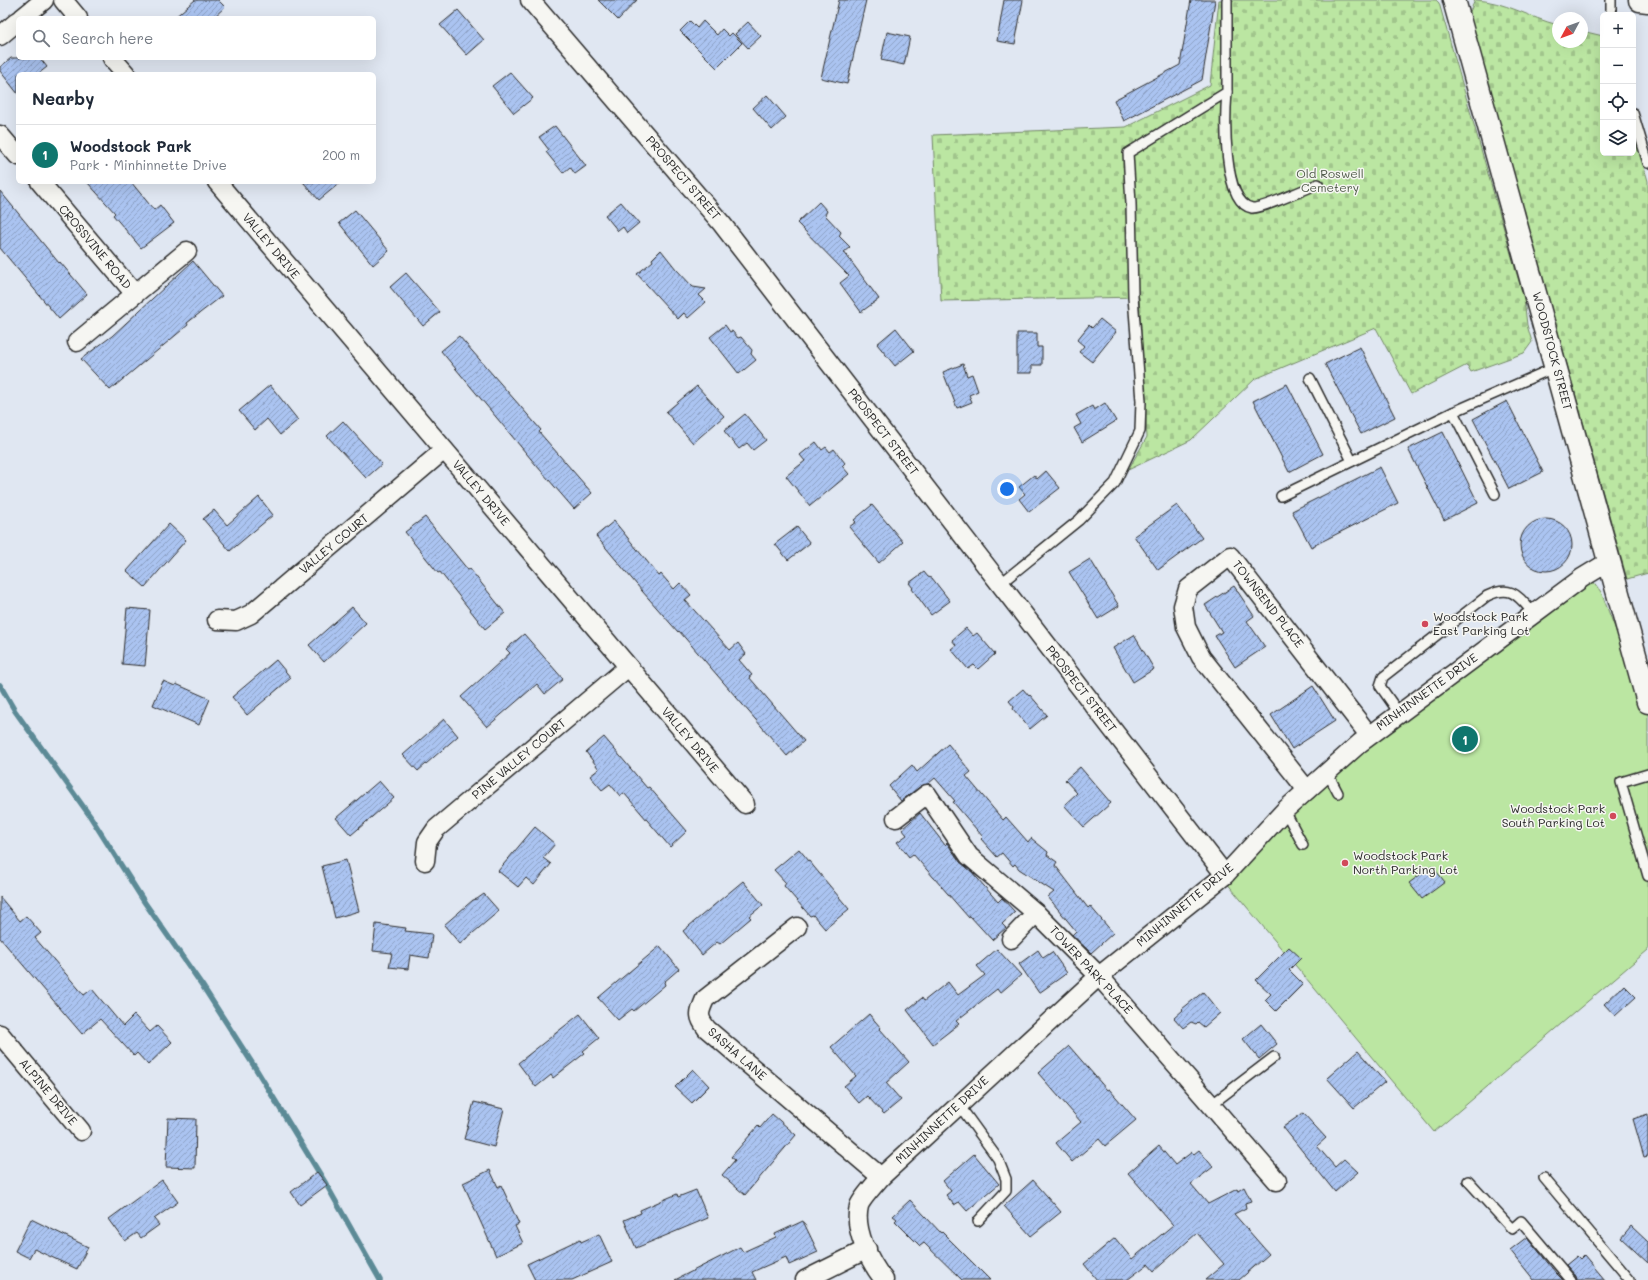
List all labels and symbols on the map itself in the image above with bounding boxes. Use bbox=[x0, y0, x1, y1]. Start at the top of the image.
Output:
north arrow bbox=[1552, 12, 1588, 48]
street label: PROSPECT STREET bbox=[643, 132, 725, 223]
park label: Old Roswell Cemetery bbox=[1296, 165, 1364, 195]
street label: CROSSVINE ROAD bbox=[56, 201, 136, 292]
street label: VALLEY DRIVE bbox=[240, 209, 304, 282]
street label: WOODSTOCK STREET bbox=[1529, 290, 1577, 412]
street label: PROSPECT STREET bbox=[845, 385, 923, 478]
street label: VALLEY DRIVE bbox=[450, 456, 514, 529]
your location bbox=[997, 479, 1017, 499]
street label: VALLEY COURT bbox=[295, 509, 372, 577]
street label: TOWNSEND PLACE bbox=[1230, 556, 1308, 650]
place label: Woodstock Park East Parking Lot bbox=[1433, 608, 1529, 638]
marker: Woodstock Park East Parking Lot bbox=[1420, 619, 1430, 629]
street label: PROSPECT STREET bbox=[1043, 642, 1121, 735]
street label: MINHINNETTE DRIVE bbox=[1372, 649, 1481, 734]
street label: VALLEY DRIVE bbox=[659, 703, 723, 776]
street label: PINE VALLEY COURT bbox=[468, 714, 569, 802]
pin: 1 bbox=[1452, 724, 1478, 754]
place label: Woodstock Park South Parking Lot bbox=[1502, 800, 1605, 830]
marker: Woodstock Park South Parking Lot bbox=[1608, 811, 1618, 821]
place label: Woodstock Park North Parking Lot bbox=[1353, 847, 1458, 877]
marker: Woodstock Park North Parking Lot bbox=[1340, 858, 1350, 868]
street label: MINHINNETTE DRIVE bbox=[1133, 859, 1236, 950]
street label: TOWER PARK PLACE bbox=[1047, 922, 1137, 1017]
street label: SASHA LANE bbox=[705, 1023, 770, 1083]
street label: ALPINE DRIVE bbox=[16, 1055, 82, 1128]
street label: MINHINNETTE DRIVE bbox=[891, 1072, 991, 1167]

